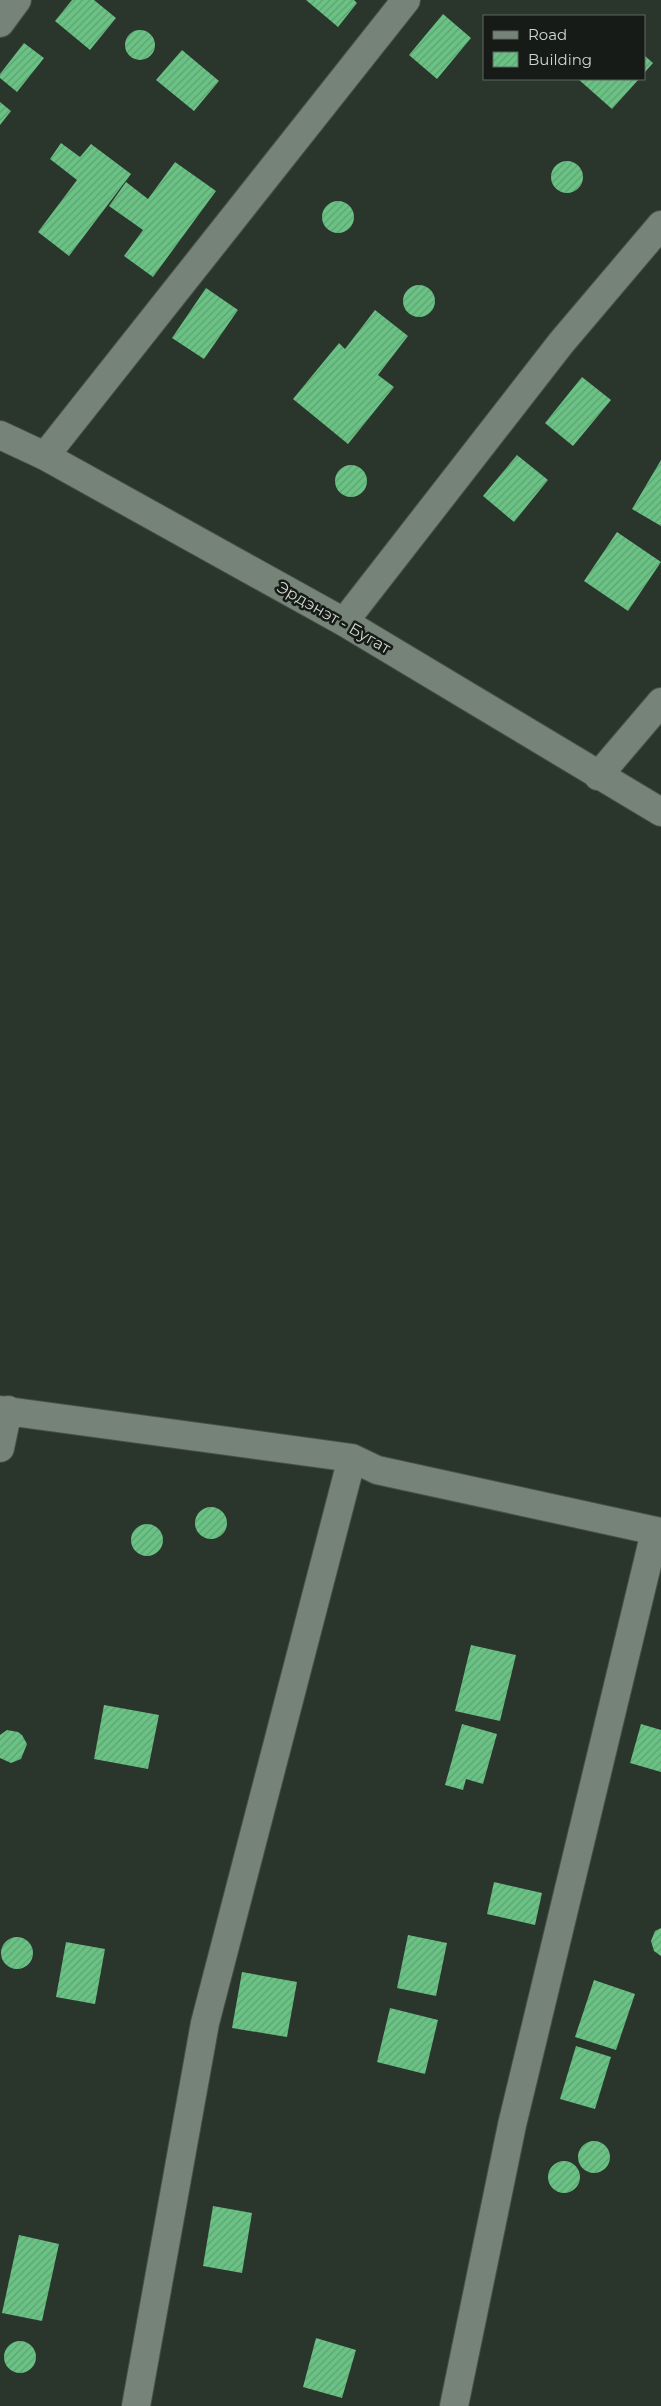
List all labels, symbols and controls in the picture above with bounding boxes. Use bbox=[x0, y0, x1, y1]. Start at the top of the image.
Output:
legend bbox=[483, 15, 646, 80]
text: Road bbox=[528, 25, 567, 44]
text: Building bbox=[528, 50, 592, 69]
street label: Эрдэнэт - Бугат bbox=[273, 577, 394, 658]

